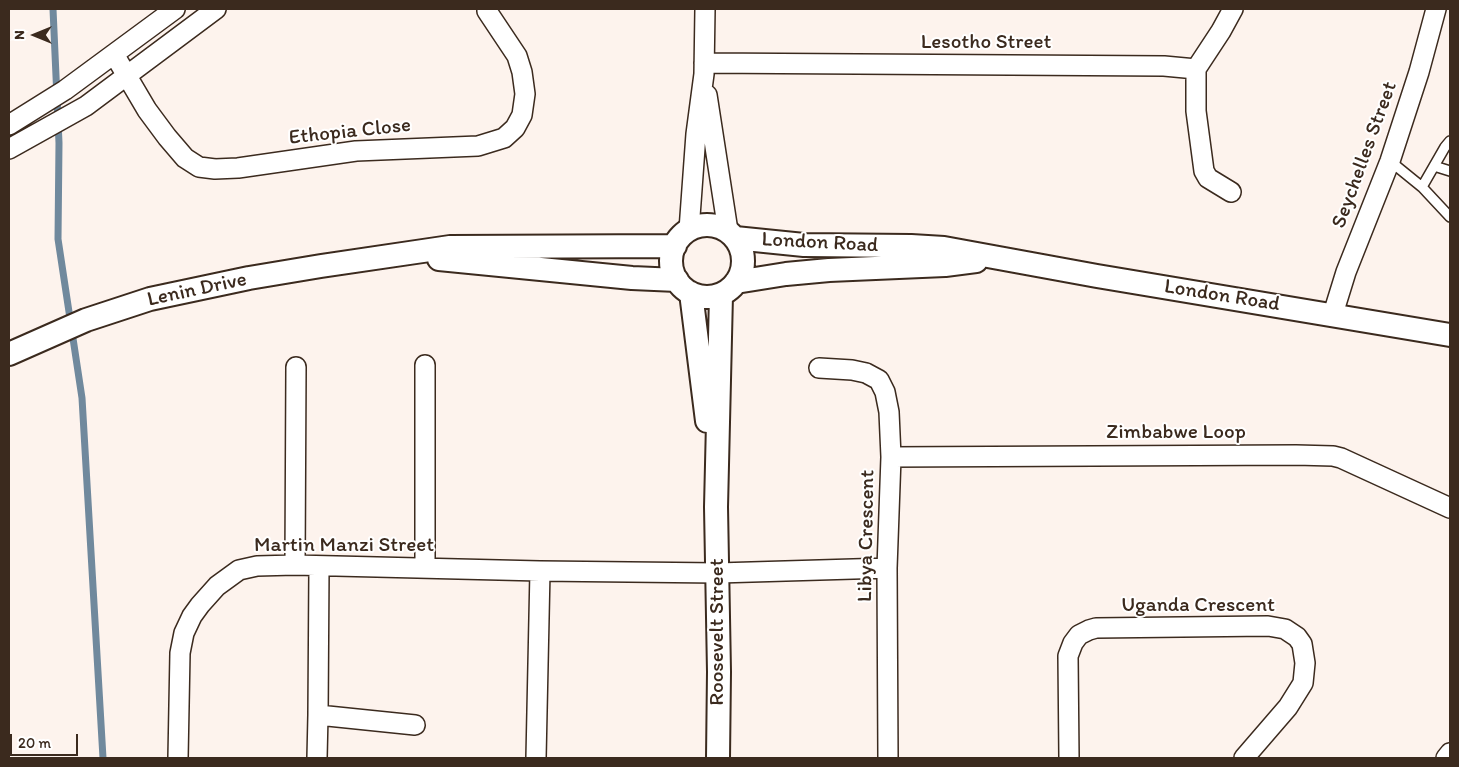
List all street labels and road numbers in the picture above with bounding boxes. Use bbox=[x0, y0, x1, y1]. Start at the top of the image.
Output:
street label: Lesotho Street bbox=[921, 30, 1051, 56]
street label: Seychelles Street bbox=[1327, 78, 1403, 232]
street label: Ethopia Close bbox=[288, 113, 412, 151]
street label: London Road bbox=[761, 227, 879, 259]
street label: Lenin Drive bbox=[145, 267, 249, 313]
street label: London Road bbox=[1162, 274, 1282, 318]
street label: Zimbabwe Loop bbox=[1106, 420, 1246, 446]
street label: Libya Crescent bbox=[853, 470, 881, 602]
street label: Martin Manzi Street bbox=[254, 533, 434, 559]
street label: Roosevelt Street bbox=[705, 558, 731, 706]
street label: Uganda Crescent bbox=[1121, 593, 1275, 619]

